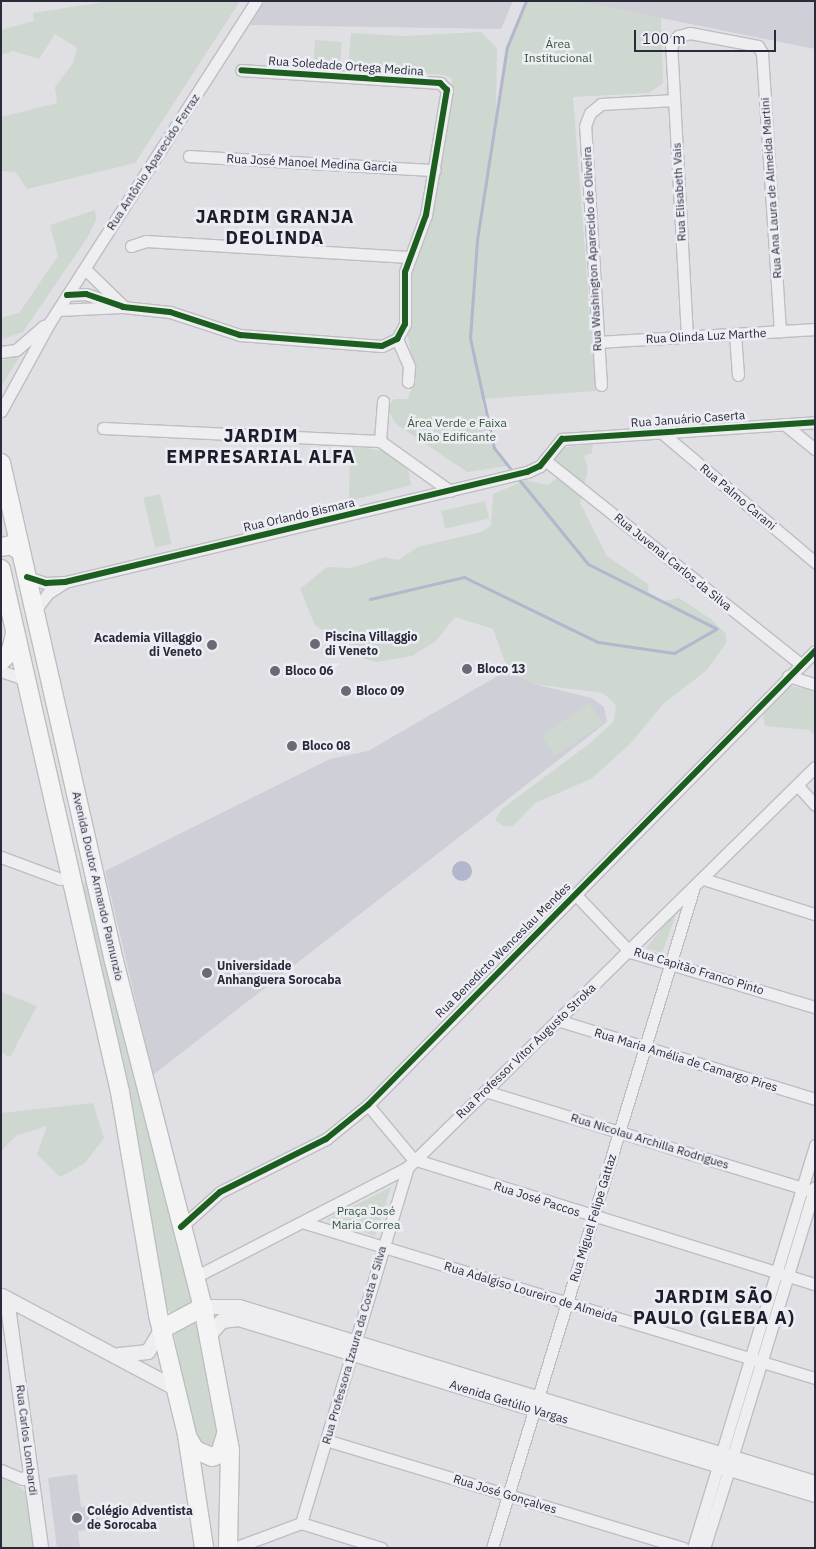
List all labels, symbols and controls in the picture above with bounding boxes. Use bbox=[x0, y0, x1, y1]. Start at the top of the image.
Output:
scale bar bbox=[636, 20, 778, 52]
text: 100 m bbox=[642, 29, 686, 48]
park label: Área Institucional bbox=[524, 37, 592, 65]
street label: Rua Soledade Ortega Medina bbox=[268, 53, 424, 79]
street label: Rua Antônio Aparecido Ferraz bbox=[103, 91, 203, 233]
street label: Rua Ana Laura de Almeida Martini bbox=[757, 97, 785, 279]
street label: Rua Elisabeth Vais bbox=[669, 142, 689, 242]
street label: Rua Washington Aparecido de Oliveira bbox=[579, 146, 605, 352]
street label: Rua José Manoel Medina Garcia bbox=[226, 151, 398, 175]
district label: JARDIM GRANJA DEOLINDA bbox=[194, 207, 356, 250]
street label: Rua Olinda Luz Marthe bbox=[645, 326, 767, 346]
street label: Rua Januário Caserta bbox=[630, 408, 746, 430]
park label: Área Verde e Faixa Não Edificante bbox=[407, 416, 507, 444]
district label: JARDIM EMPRESARIAL ALFA bbox=[164, 426, 358, 468]
street label: Rua Palmo Carani bbox=[697, 461, 779, 533]
street label: Rua Orlando Bismara bbox=[242, 495, 356, 535]
street label: Rua Juvenal Carlos da Silva bbox=[611, 510, 735, 614]
place label: Piscina Villaggio di Veneto bbox=[325, 630, 418, 658]
place label: Academia Villaggio di Veneto bbox=[94, 631, 202, 659]
marker: Piscina Villaggio di Veneto bbox=[309, 638, 321, 650]
marker: Academia Villaggio di Veneto bbox=[206, 639, 218, 651]
place label: Bloco 13 bbox=[477, 662, 526, 676]
marker: Bloco 13 bbox=[461, 663, 473, 675]
place label: Bloco 06 bbox=[285, 664, 334, 678]
marker: Bloco 06 bbox=[269, 665, 281, 677]
place label: Bloco 09 bbox=[356, 684, 405, 698]
marker: Bloco 09 bbox=[340, 685, 352, 697]
place label: Bloco 08 bbox=[302, 739, 351, 753]
marker: Bloco 08 bbox=[286, 740, 298, 752]
street label: Avenida Doutor Armando Pannunzio bbox=[69, 790, 127, 982]
street label: Rua Benedicto Wenceslau Mendes bbox=[432, 879, 574, 1021]
street label: Rua Capitão Franco Pinto bbox=[632, 944, 766, 998]
place label: Universidade Anhanguera Sorocaba bbox=[217, 959, 341, 987]
marker: Universidade Anhanguera Sorocaba bbox=[201, 967, 213, 979]
street label: Rua Professor Vitor Augusto Stroka bbox=[453, 980, 599, 1122]
street label: Rua Maria Amélia de Camargo Pires bbox=[593, 1025, 779, 1095]
street label: Rua Nicolau Archilla Rodrigues bbox=[569, 1110, 731, 1172]
street label: Rua Miguel Felipe Gattaz bbox=[567, 1152, 619, 1284]
street label: Rua José Paccos bbox=[492, 1178, 582, 1220]
park label: Praça José Maria Correa bbox=[332, 1204, 400, 1232]
street label: Rua Professora Izaura da Costa e Silva bbox=[319, 1244, 389, 1446]
street label: Rua Adalgiso Loureiro de Almeida bbox=[442, 1259, 620, 1325]
district label: JARDIM SÃO PAULO (GLEBA A) bbox=[631, 1287, 797, 1330]
street label: Avenida Getúlio Vargas bbox=[448, 1377, 570, 1427]
street label: Rua Carlos Lombardi bbox=[13, 1384, 41, 1496]
street label: Rua José Gonçalves bbox=[451, 1471, 559, 1517]
place label: Colégio Adventista de Sorocaba bbox=[87, 1504, 193, 1532]
marker: Colégio Adventista de Sorocaba bbox=[71, 1512, 83, 1524]

